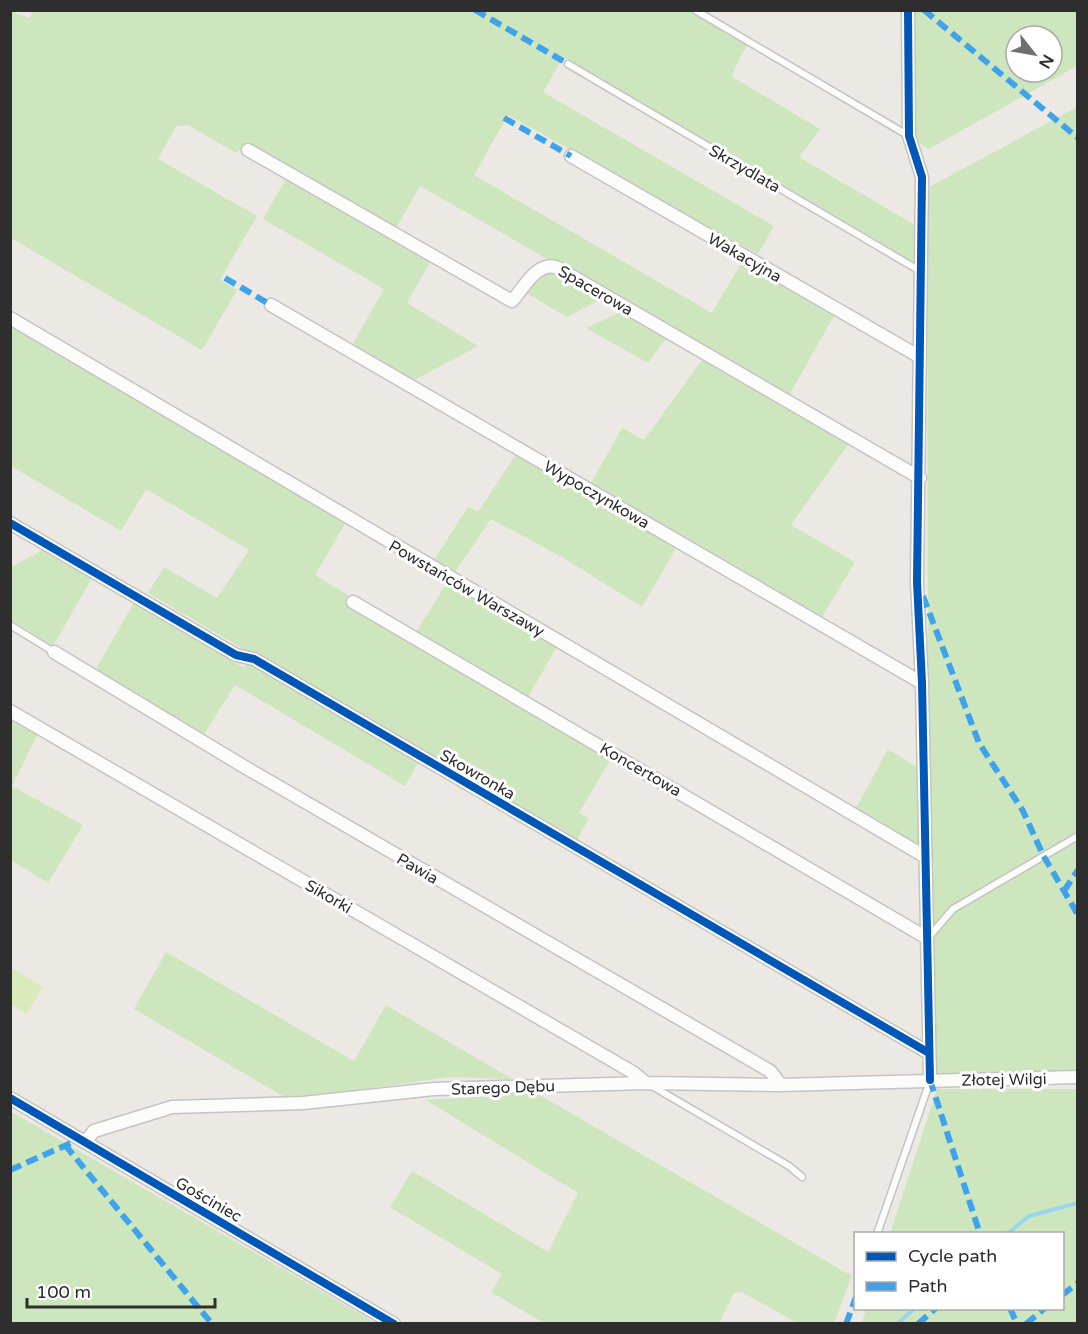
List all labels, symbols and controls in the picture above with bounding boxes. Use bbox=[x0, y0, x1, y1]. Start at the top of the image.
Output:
north arrow bbox=[1004, 24, 1064, 84]
text: N bbox=[1034, 51, 1058, 72]
street label: Skrzydlata bbox=[705, 140, 784, 197]
street label: Wakacyjna bbox=[704, 229, 785, 287]
street label: Spacerowa bbox=[554, 261, 637, 320]
street label: Wypoczynkowa bbox=[540, 456, 653, 533]
street label: Powstańców Warszawy bbox=[385, 536, 548, 642]
street label: Koncertowa bbox=[596, 738, 685, 801]
street label: Skowronka bbox=[436, 745, 519, 804]
street label: Pawia bbox=[393, 849, 442, 889]
street label: Sikorki bbox=[301, 875, 356, 918]
street label: Złotej Wilgi bbox=[961, 1069, 1047, 1091]
street label: Starego Dębu bbox=[451, 1076, 555, 1100]
street label: Gościniec bbox=[172, 1173, 245, 1227]
legend bbox=[854, 1232, 1064, 1310]
text: Cycle path bbox=[908, 1245, 997, 1267]
scale bar bbox=[27, 1271, 214, 1309]
text: Path bbox=[908, 1275, 947, 1297]
text: 100 m bbox=[36, 1281, 91, 1303]

